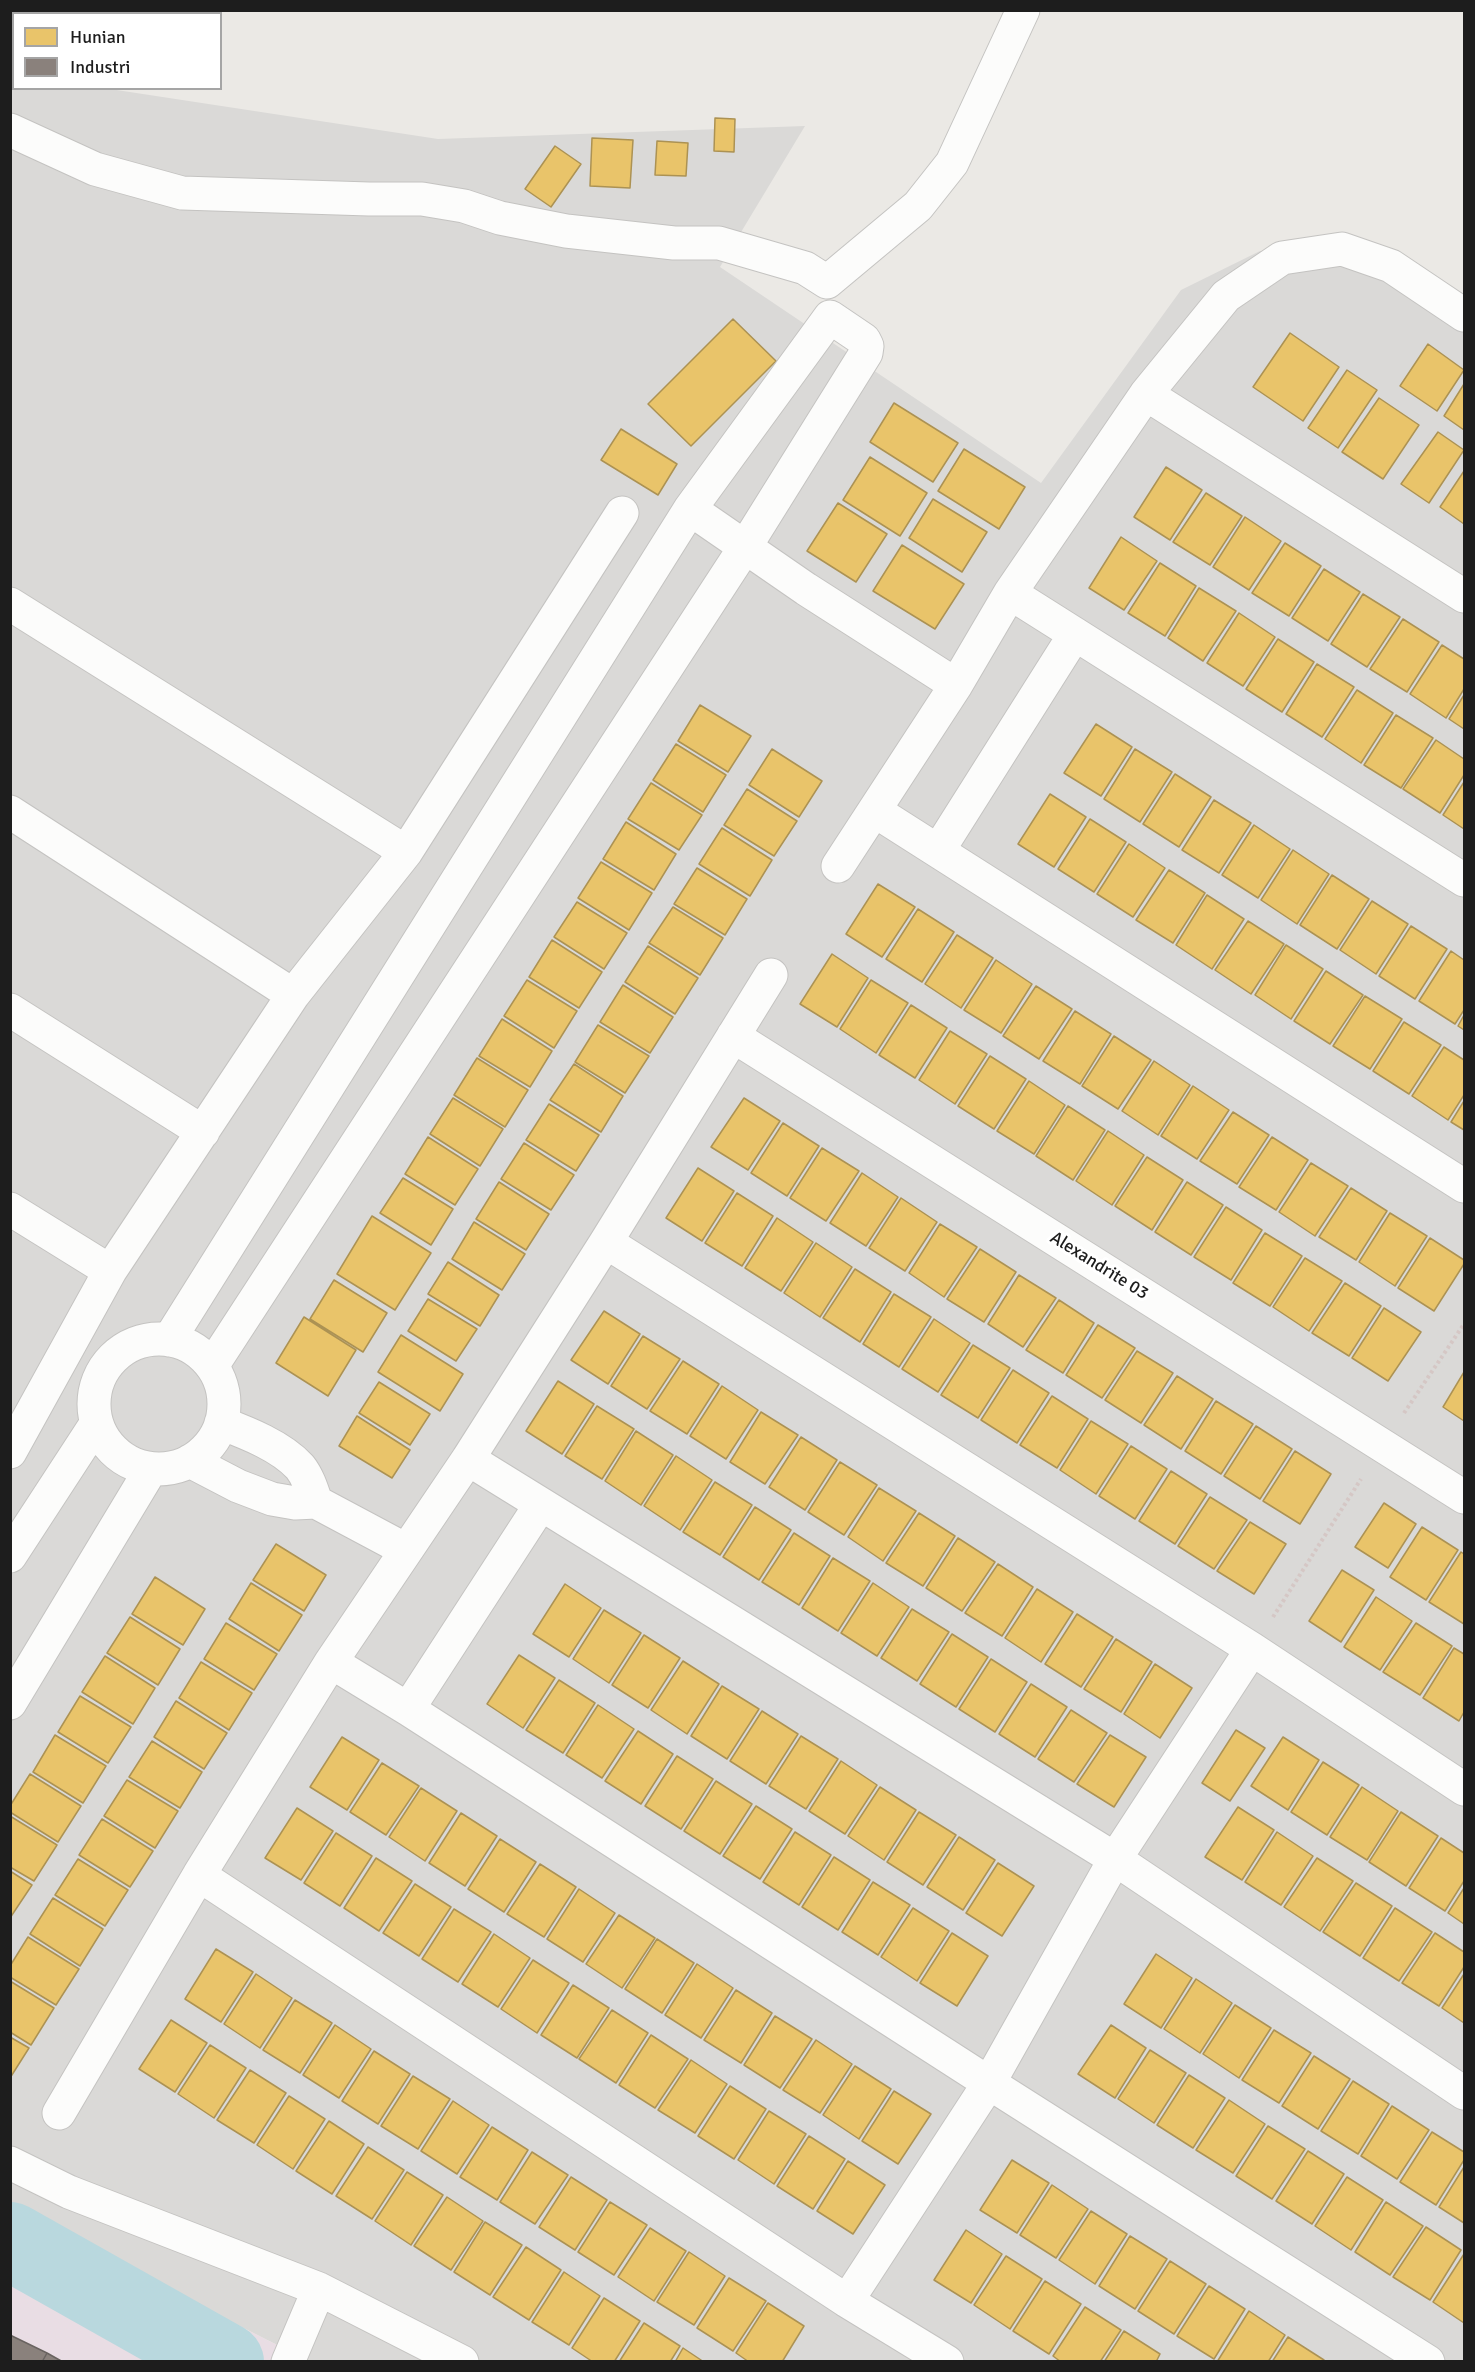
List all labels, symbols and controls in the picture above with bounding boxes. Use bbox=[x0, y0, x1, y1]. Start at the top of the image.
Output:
legend bbox=[12, 12, 222, 90]
text: Hunian bbox=[70, 26, 126, 48]
text: Industri bbox=[70, 56, 130, 78]
street label: Alexandrite 03 bbox=[1046, 1227, 1152, 1305]

